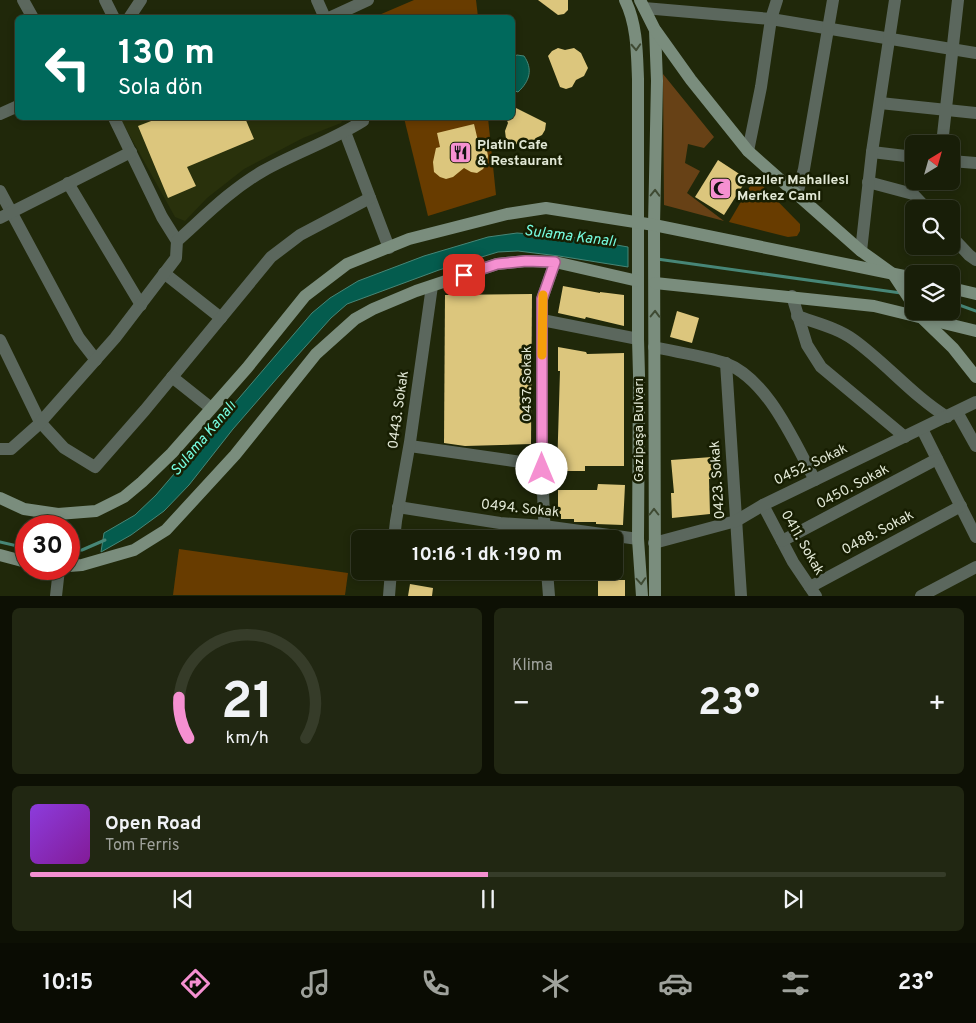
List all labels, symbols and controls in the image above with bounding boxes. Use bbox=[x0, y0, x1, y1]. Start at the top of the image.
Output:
text: 130 m bbox=[118, 32, 215, 76]
icon: left bbox=[35, 35, 100, 100]
one-way arrow bbox=[631, 43, 642, 51]
text: Sola dön bbox=[118, 75, 203, 102]
north arrow bbox=[905, 135, 960, 190]
map controls bbox=[905, 135, 960, 320]
place label: Platin Cafe & Restaurant bbox=[477, 137, 563, 170]
restaurant icon: Platin Cafe & Restaurant bbox=[449, 141, 473, 165]
place label: Gaziler Mahallesi Merkez Cami bbox=[737, 172, 849, 205]
mosque icon: Gaziler Mahallesi Merkez Cami bbox=[709, 176, 733, 200]
one-way arrow bbox=[650, 188, 660, 196]
button: search bbox=[905, 200, 960, 255]
water label: Sulama Kanalı bbox=[523, 222, 617, 252]
pin bbox=[443, 254, 485, 296]
icon: arrive bbox=[450, 261, 478, 289]
button: layers bbox=[905, 265, 960, 320]
one-way arrow bbox=[650, 310, 660, 318]
street label: 0437. Sokak bbox=[519, 346, 536, 422]
street label: 0443. Sokak bbox=[385, 370, 413, 450]
street label: Gazipaşa Bulvarı bbox=[631, 378, 648, 482]
water label: Sulama Kanalı bbox=[167, 397, 241, 480]
street label: 0423. Sokak bbox=[707, 440, 729, 520]
street label: 0452. Sokak bbox=[772, 441, 850, 489]
position arrow bbox=[515, 442, 567, 494]
street label: 0450. Sokak bbox=[814, 461, 892, 513]
street label: 0494. Sokak bbox=[480, 496, 560, 522]
street label: 0411. Sokak bbox=[777, 507, 827, 579]
street label: 0488. Sokak bbox=[839, 507, 917, 559]
one-way arrow bbox=[649, 508, 659, 516]
speed limit sign: 30 bbox=[15, 515, 80, 580]
text: 10:16 · 1 dk · 190 m bbox=[412, 543, 562, 567]
one-way arrow bbox=[635, 578, 646, 586]
text: Klima bbox=[512, 656, 553, 676]
text: 21 bbox=[221, 671, 273, 737]
text: 23° bbox=[698, 680, 760, 729]
text: − bbox=[512, 687, 530, 723]
text: + bbox=[928, 687, 946, 723]
text: km/h bbox=[225, 727, 269, 750]
text: Open Road bbox=[105, 812, 201, 836]
text: Tom Ferris bbox=[105, 836, 179, 856]
icon: previous bbox=[169, 885, 197, 913]
icon: pause bbox=[474, 885, 502, 913]
icon: next bbox=[779, 885, 807, 913]
icon: directions bbox=[178, 966, 213, 1001]
icon: music bbox=[298, 966, 333, 1001]
icon: phone bbox=[418, 966, 453, 1001]
icon: climate bbox=[538, 966, 573, 1001]
icon: car bbox=[658, 966, 693, 1001]
icon: filters bbox=[778, 966, 813, 1001]
text: 10:15 bbox=[42, 970, 93, 997]
text: 23° bbox=[898, 970, 933, 997]

